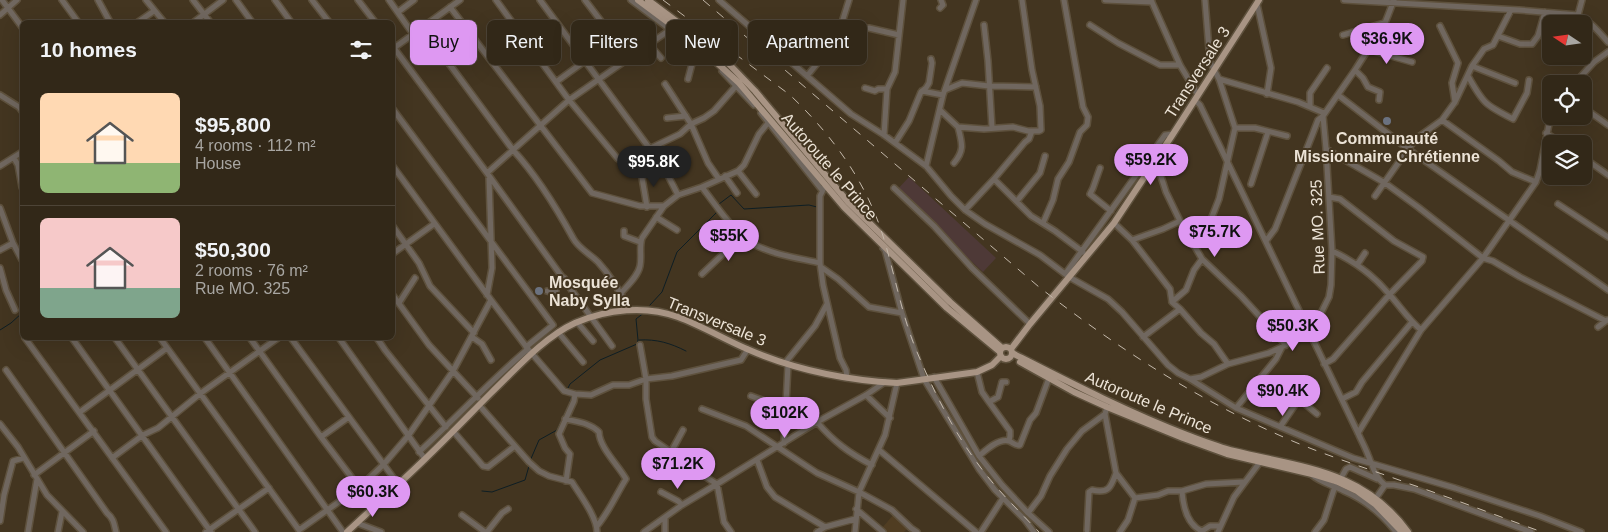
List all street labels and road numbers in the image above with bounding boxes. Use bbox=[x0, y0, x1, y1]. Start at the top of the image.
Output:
street label: Transversale 3 bbox=[1162, 23, 1233, 121]
street label: Autoroute le Prince bbox=[779, 109, 881, 223]
street label: Rue MO. 325 bbox=[1307, 179, 1328, 275]
street label: Transversale 3 bbox=[665, 294, 769, 349]
street label: Autoroute le Prince bbox=[1083, 368, 1215, 437]

